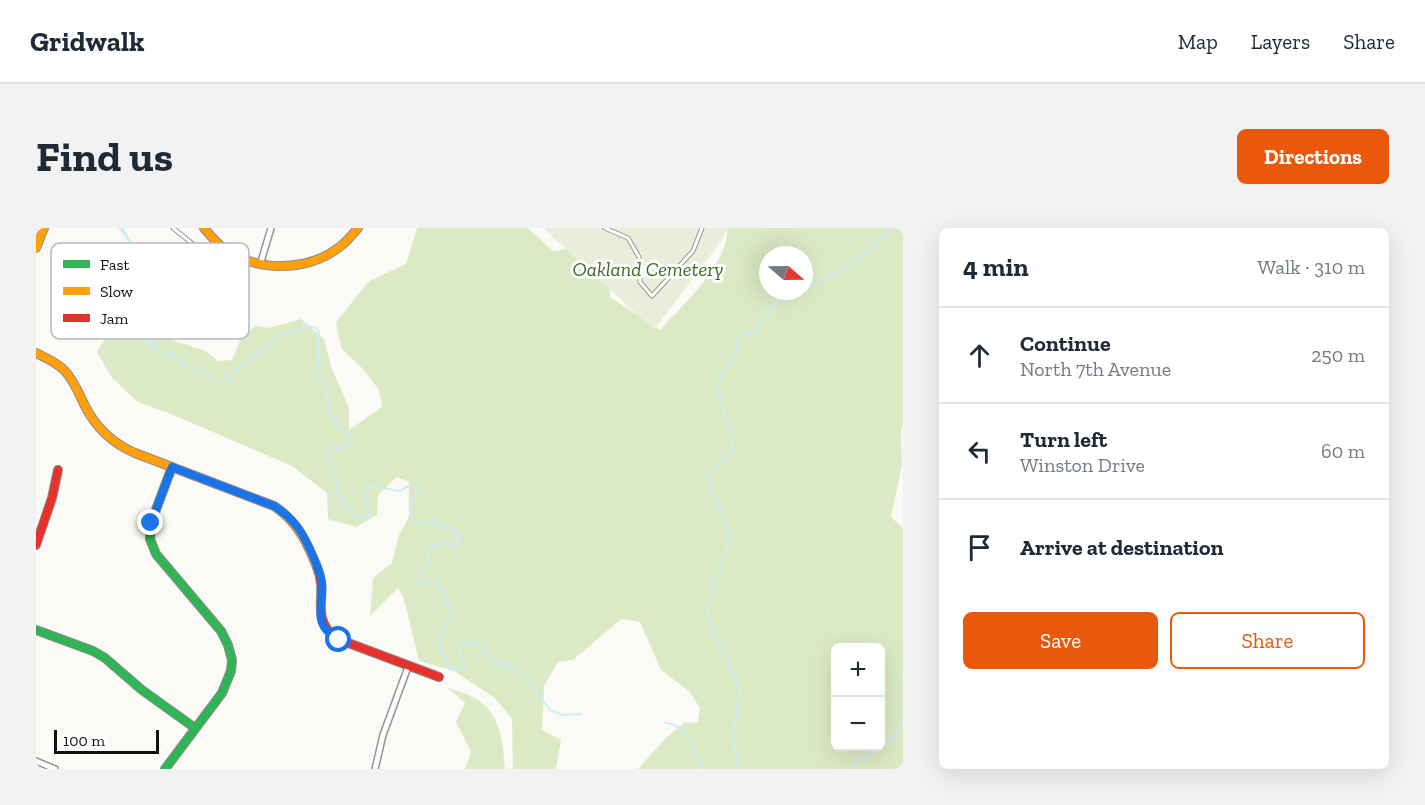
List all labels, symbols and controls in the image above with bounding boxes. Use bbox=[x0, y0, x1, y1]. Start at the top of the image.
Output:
text: Gridwalk bbox=[30, 25, 144, 58]
text: Map bbox=[1178, 29, 1218, 54]
text: Layers bbox=[1251, 29, 1310, 54]
text: Share bbox=[1343, 29, 1395, 54]
button: Directions bbox=[1237, 129, 1389, 184]
text: Find us bbox=[36, 131, 173, 182]
legend bbox=[51, 243, 249, 339]
north arrow bbox=[759, 246, 813, 300]
text: 4 min bbox=[963, 251, 1029, 283]
text: Fast bbox=[100, 255, 129, 274]
text: Walk · 310 m bbox=[1258, 255, 1365, 279]
park label: Oakland Cemetery bbox=[573, 257, 723, 281]
text: Slow bbox=[100, 282, 134, 301]
text: Jam bbox=[100, 309, 129, 328]
text: Continue bbox=[1020, 330, 1111, 357]
icon: ahead bbox=[963, 339, 996, 372]
text: 250 m bbox=[1311, 343, 1365, 367]
text: North 7th Avenue bbox=[1020, 357, 1171, 381]
text: Turn left bbox=[1020, 426, 1107, 453]
icon: left bbox=[963, 435, 996, 468]
text: 60 m bbox=[1321, 439, 1365, 463]
text: Winston Drive bbox=[1020, 453, 1145, 477]
route end bbox=[137, 509, 163, 535]
icon: arrive bbox=[963, 531, 996, 564]
text: Arrive at destination bbox=[1020, 534, 1223, 561]
button: Save bbox=[963, 612, 1158, 669]
button: Share bbox=[1170, 612, 1365, 669]
route start bbox=[325, 626, 351, 652]
map controls bbox=[831, 643, 885, 751]
button: + bbox=[831, 643, 885, 697]
button: − bbox=[831, 697, 885, 751]
scale bar bbox=[54, 727, 159, 754]
text: 100 m bbox=[63, 731, 105, 750]

